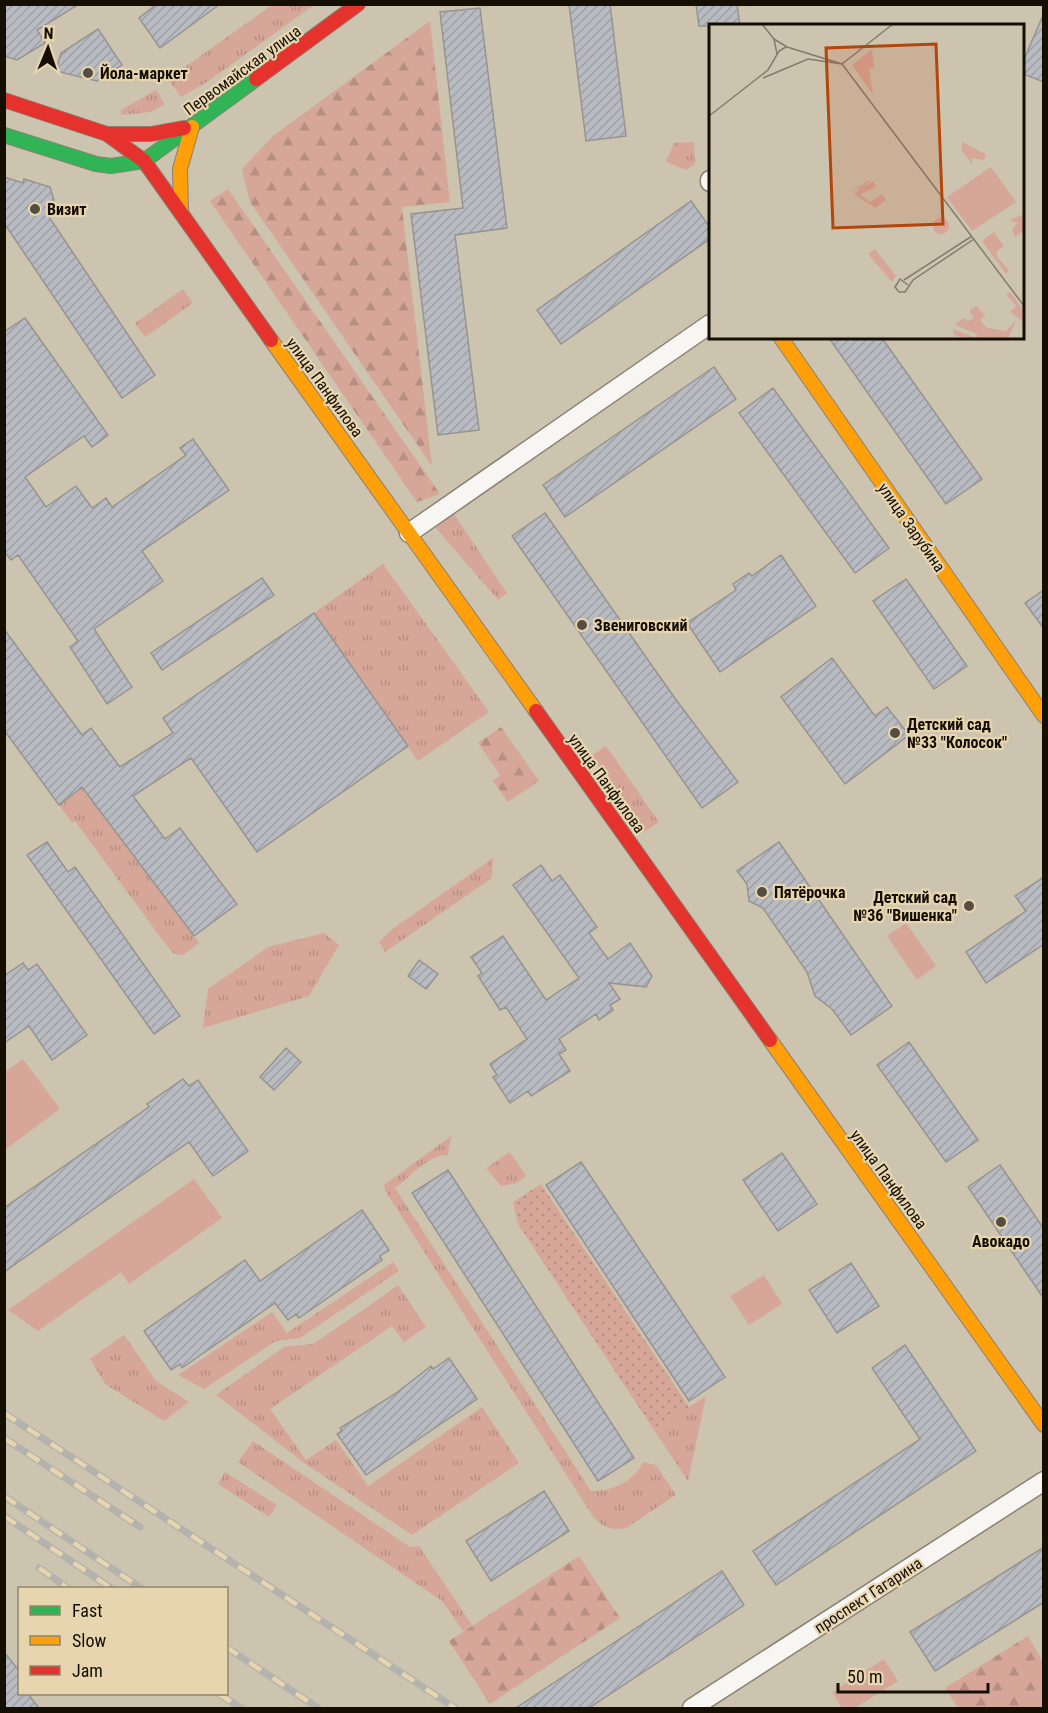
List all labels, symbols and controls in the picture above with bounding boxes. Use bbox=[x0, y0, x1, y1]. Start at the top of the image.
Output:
north arrow bbox=[18, 18, 78, 78]
street label: Первомайская улица bbox=[180, 21, 305, 119]
text: N bbox=[43, 24, 54, 43]
inset map bbox=[709, 24, 1024, 339]
place label: Йола-маркет bbox=[100, 63, 188, 83]
marker: Йола-маркет bbox=[81, 66, 95, 80]
place label: Визит bbox=[47, 200, 86, 219]
marker: Визит bbox=[28, 202, 42, 216]
street label: улица Панфилова bbox=[282, 334, 367, 441]
street label: улица Зарубина bbox=[874, 479, 949, 575]
place label: Звениговский bbox=[594, 616, 687, 635]
marker: Звениговский bbox=[575, 618, 589, 632]
place label: Детский сад №33 "Колосок" bbox=[907, 715, 1007, 752]
marker: Детский сад №33 "Колосок" bbox=[888, 726, 902, 740]
street label: улица Панфилова bbox=[564, 730, 649, 837]
place label: Пятёрочка bbox=[774, 883, 846, 902]
marker: Пятёрочка bbox=[755, 885, 769, 899]
place label: Детский сад №36 "Вишенка" bbox=[853, 888, 957, 925]
marker: Детский сад №36 "Вишенка" bbox=[962, 899, 976, 913]
street label: улица Панфилова bbox=[846, 1126, 931, 1233]
marker: Авокадо bbox=[994, 1215, 1008, 1229]
place label: Авокадо bbox=[972, 1232, 1030, 1251]
street label: проспект Гагарина bbox=[811, 1554, 926, 1637]
legend bbox=[18, 1587, 228, 1695]
text: Fast bbox=[72, 1600, 103, 1621]
text: Slow bbox=[72, 1630, 107, 1651]
scale bar bbox=[838, 1656, 988, 1694]
text: Jam bbox=[72, 1660, 103, 1681]
text: 50 m bbox=[847, 1666, 882, 1687]

